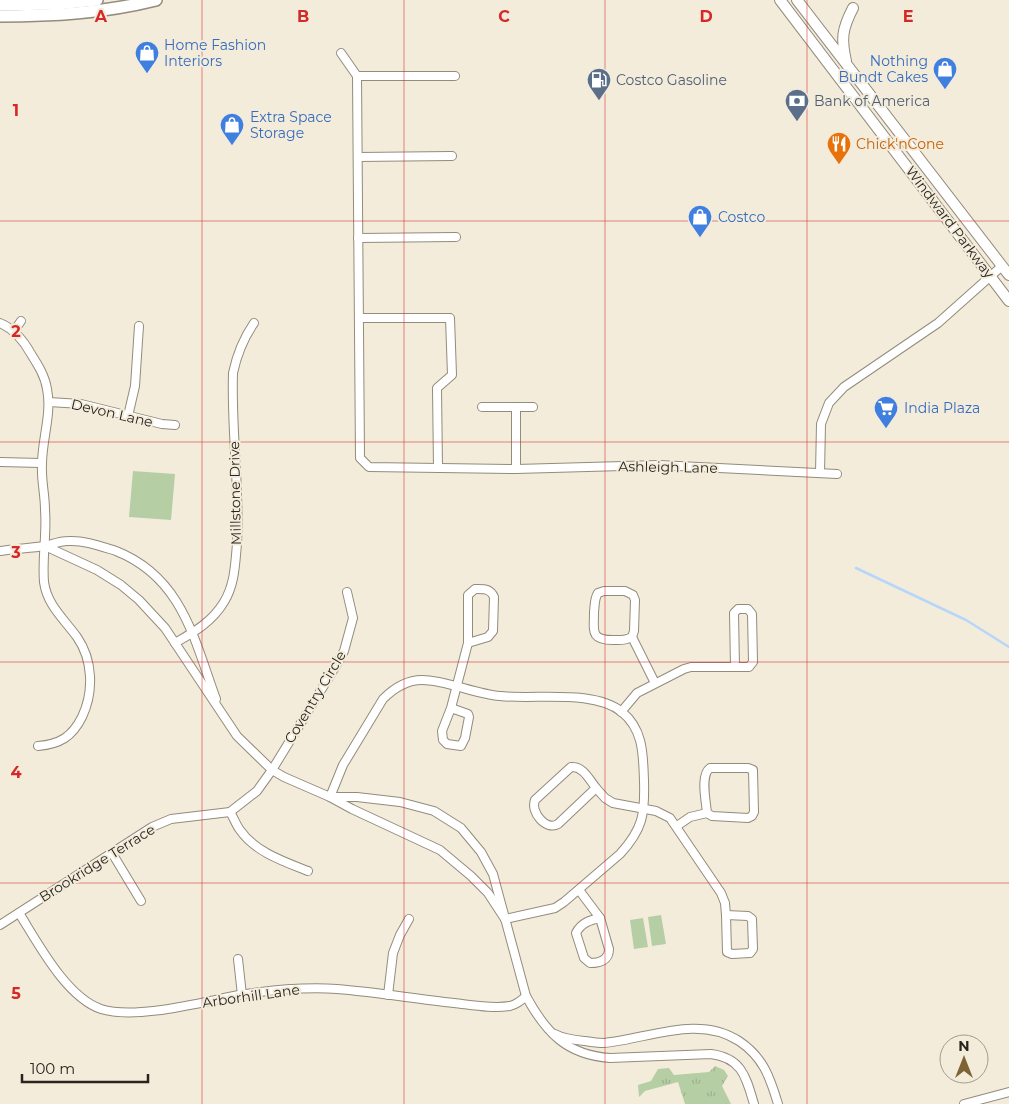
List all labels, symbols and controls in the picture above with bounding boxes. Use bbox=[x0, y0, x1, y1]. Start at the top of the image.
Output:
text: A bbox=[94, 7, 108, 26]
text: B bbox=[297, 7, 309, 26]
text: C bbox=[498, 7, 510, 26]
text: D bbox=[699, 7, 713, 26]
text: E bbox=[903, 7, 913, 26]
place label: Home Fashion Interiors bbox=[164, 36, 266, 70]
shop icon: Home Fashion Interiors bbox=[134, 40, 160, 74]
place label: Nothing Bundt Cakes bbox=[838, 52, 928, 86]
shop icon: Nothing Bundt Cakes bbox=[932, 56, 958, 90]
fuel station icon: Costco Gasoline bbox=[586, 67, 612, 101]
place label: Costco Gasoline bbox=[616, 71, 727, 89]
bank icon: Bank of America bbox=[784, 88, 810, 122]
place label: Bank of America bbox=[814, 92, 930, 110]
text: 1 bbox=[13, 101, 19, 120]
place label: Extra Space Storage bbox=[250, 108, 332, 142]
shop icon: Extra Space Storage bbox=[219, 112, 245, 146]
restaurant icon: Chick'nCone bbox=[826, 131, 852, 165]
place label: Chick'nCone bbox=[856, 135, 944, 153]
street label: Windward Parkway bbox=[902, 162, 998, 282]
shop icon: Costco bbox=[687, 204, 713, 238]
place label: Costco bbox=[718, 208, 765, 226]
text: 2 bbox=[11, 322, 21, 341]
street label: Devon Lane bbox=[69, 395, 155, 431]
supermarket icon: India Plaza bbox=[873, 395, 899, 429]
place label: India Plaza bbox=[904, 399, 980, 417]
street label: Millstone Drive bbox=[225, 441, 245, 545]
street label: Ashleigh Lane bbox=[618, 457, 718, 477]
text: 3 bbox=[10, 543, 21, 562]
street label: Coventry Circle bbox=[280, 647, 350, 747]
text: 4 bbox=[10, 763, 22, 782]
street label: Brookridge Terrace bbox=[36, 820, 158, 906]
street label: Arborhill Lane bbox=[201, 980, 301, 1012]
text: 5 bbox=[11, 984, 21, 1003]
north arrow bbox=[939, 1034, 989, 1084]
text: N bbox=[958, 1037, 970, 1055]
scale bar bbox=[22, 1052, 149, 1084]
text: 100 m bbox=[30, 1059, 75, 1078]

